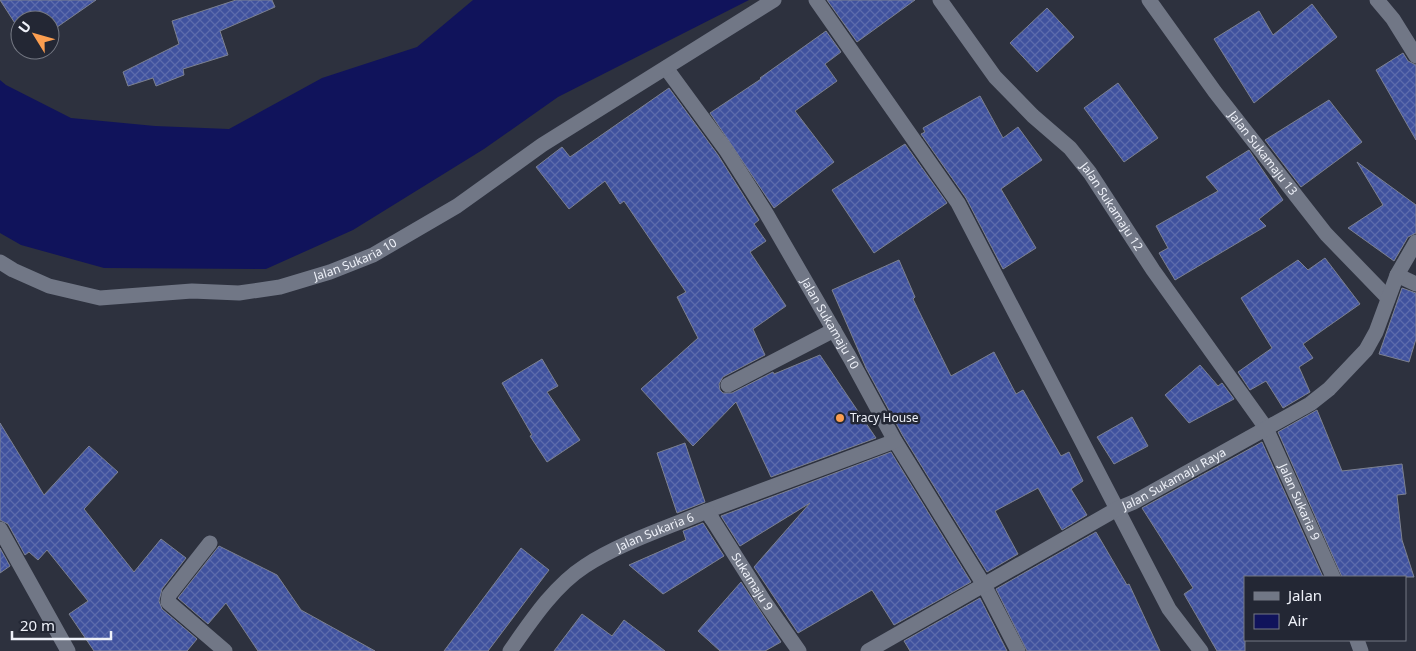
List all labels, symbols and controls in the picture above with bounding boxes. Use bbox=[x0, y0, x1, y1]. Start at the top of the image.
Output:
north arrow bbox=[10, 10, 60, 60]
text: U bbox=[13, 17, 35, 37]
street label: Jalan Sukamaju 13 bbox=[1224, 106, 1302, 199]
street label: Jalan Sukamaju 12 bbox=[1076, 158, 1147, 254]
street label: Jalan Sukaria 10 bbox=[311, 234, 400, 285]
street label: Jalan Sukamaju 10 bbox=[797, 274, 864, 372]
place label: Tracy House bbox=[850, 409, 919, 426]
marker: Tracy House bbox=[834, 412, 846, 424]
street label: Jalan Sukamaju Raya bbox=[1118, 443, 1229, 514]
street label: Jalan Sukaria 9 bbox=[1275, 460, 1324, 543]
street label: Jalan Sukaria 6 bbox=[612, 508, 696, 556]
street label: Sukamaju 9 bbox=[728, 549, 777, 614]
legend bbox=[1244, 576, 1406, 641]
text: Jalan bbox=[1286, 585, 1322, 605]
scale bar bbox=[12, 608, 111, 640]
text: Air bbox=[1288, 610, 1308, 630]
text: 20 m bbox=[20, 615, 55, 635]

